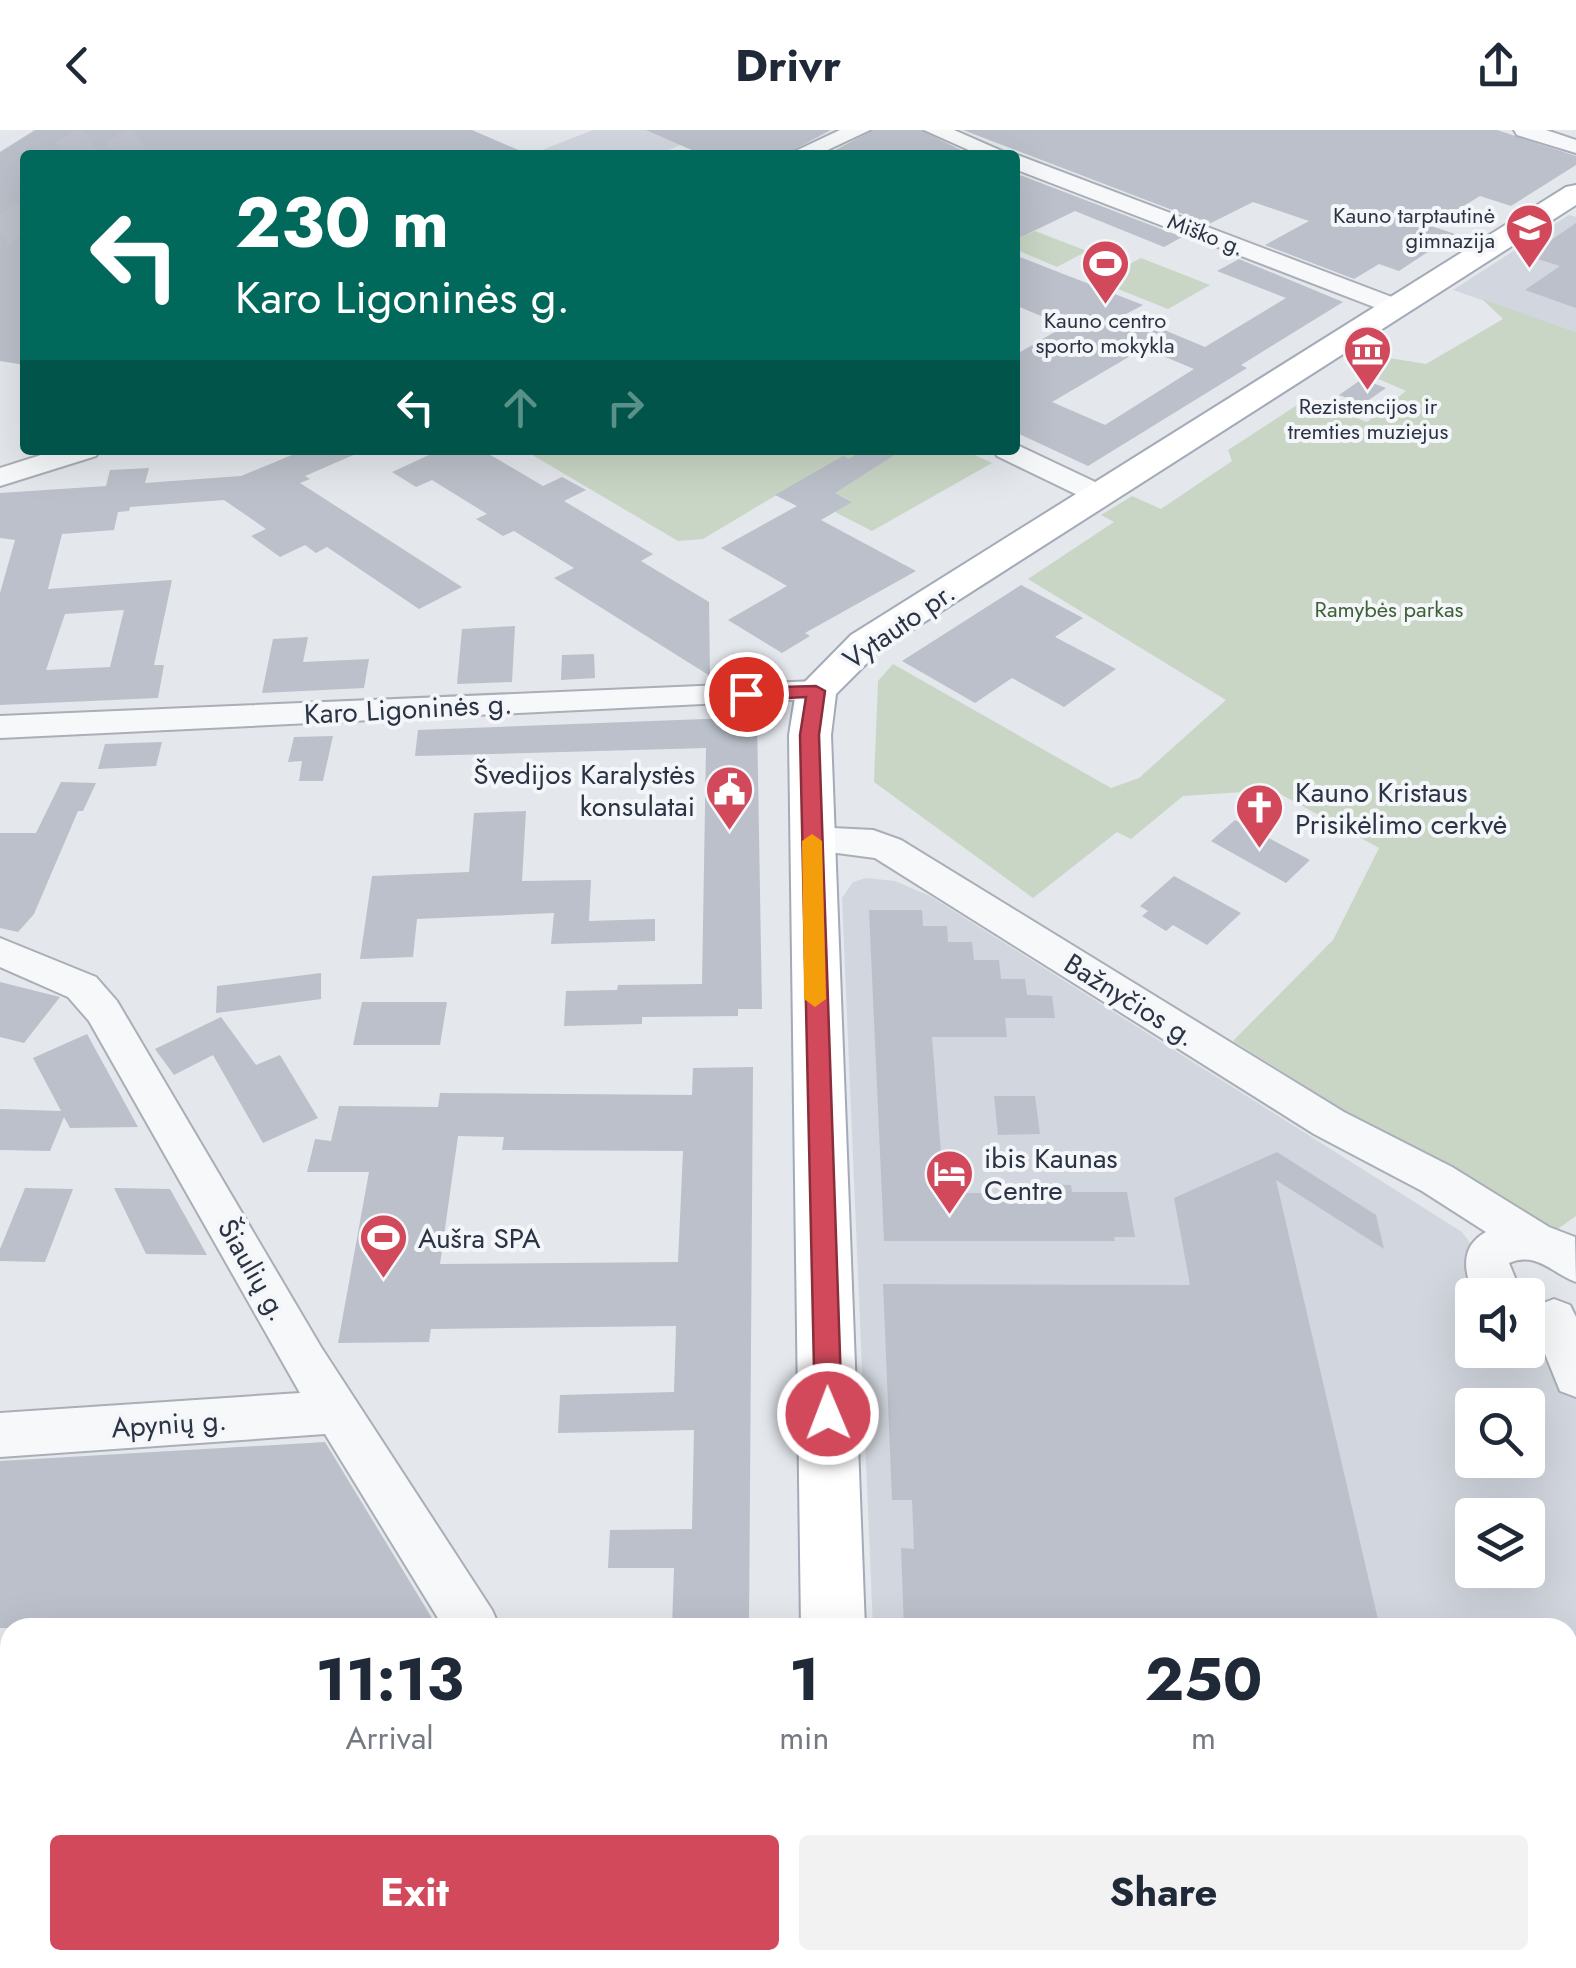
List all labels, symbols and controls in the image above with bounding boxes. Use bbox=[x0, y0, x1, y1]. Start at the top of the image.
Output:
text: Drivr bbox=[735, 33, 841, 98]
icon: back bbox=[50, 38, 105, 93]
icon: share bbox=[1471, 38, 1526, 93]
text: 230 m bbox=[235, 172, 449, 273]
icon: left bbox=[70, 190, 200, 320]
place label: Kauno tarptautinė gimnazija bbox=[1333, 199, 1495, 256]
school or university icon: Kauno tarptautinė gimnazija bbox=[1504, 202, 1556, 270]
street label: Miško g. bbox=[1163, 205, 1249, 263]
sports icon: Kauno centro sporto mokykla bbox=[1079, 238, 1131, 306]
text: Karo Ligoninės g. bbox=[235, 265, 570, 330]
place label: Kauno centro sporto mokykla bbox=[1035, 304, 1175, 361]
museum icon: Rezistencijos ir tremties muziejus bbox=[1342, 324, 1394, 392]
icon: left bbox=[388, 380, 443, 435]
icon: ahead bbox=[493, 380, 548, 435]
icon: right bbox=[598, 380, 653, 435]
place label: Rezistencijos ir tremties muziejus bbox=[1288, 390, 1448, 447]
street label: Vytauto pr. bbox=[835, 572, 963, 680]
park label: Ramybės parkas bbox=[1315, 593, 1464, 625]
pin bbox=[704, 652, 789, 737]
icon: arrive bbox=[719, 667, 774, 722]
street label: Karo Ligoninės g. bbox=[303, 683, 513, 735]
place label: Švedijos Karalystės konsulatai bbox=[473, 754, 695, 827]
public building icon: Švedijos Karalystės konsulatai bbox=[704, 764, 756, 832]
place label: Kauno Kristaus Prisikėlimo cerkvė bbox=[1295, 772, 1507, 845]
church icon: Kauno Kristaus Prisikėlimo cerkvė bbox=[1234, 782, 1286, 850]
street label: Bažnyčios g. bbox=[1056, 943, 1204, 1057]
place label: ibis Kaunas Centre bbox=[984, 1138, 1118, 1211]
hotel icon: ibis Kaunas Centre bbox=[923, 1148, 975, 1216]
street label: Šiaulių g. bbox=[207, 1211, 299, 1329]
sports icon: Aušra SPA bbox=[357, 1212, 409, 1280]
place label: Aušra SPA bbox=[418, 1218, 541, 1259]
map controls bbox=[1455, 1278, 1545, 1588]
button: sound bbox=[1455, 1278, 1545, 1368]
position arrow bbox=[776, 1362, 880, 1466]
button: search bbox=[1455, 1388, 1545, 1478]
street label: Apynių g. bbox=[110, 1400, 228, 1448]
button: layers bbox=[1455, 1498, 1545, 1588]
text: 11:13 bbox=[315, 1636, 464, 1723]
text: 1 bbox=[789, 1636, 819, 1723]
text: 250 bbox=[1145, 1636, 1262, 1723]
text: Arrival bbox=[345, 1715, 434, 1761]
text: min bbox=[779, 1715, 829, 1761]
text: m bbox=[1191, 1715, 1216, 1761]
button: Exit bbox=[50, 1835, 779, 1950]
button: Share bbox=[799, 1835, 1528, 1950]

